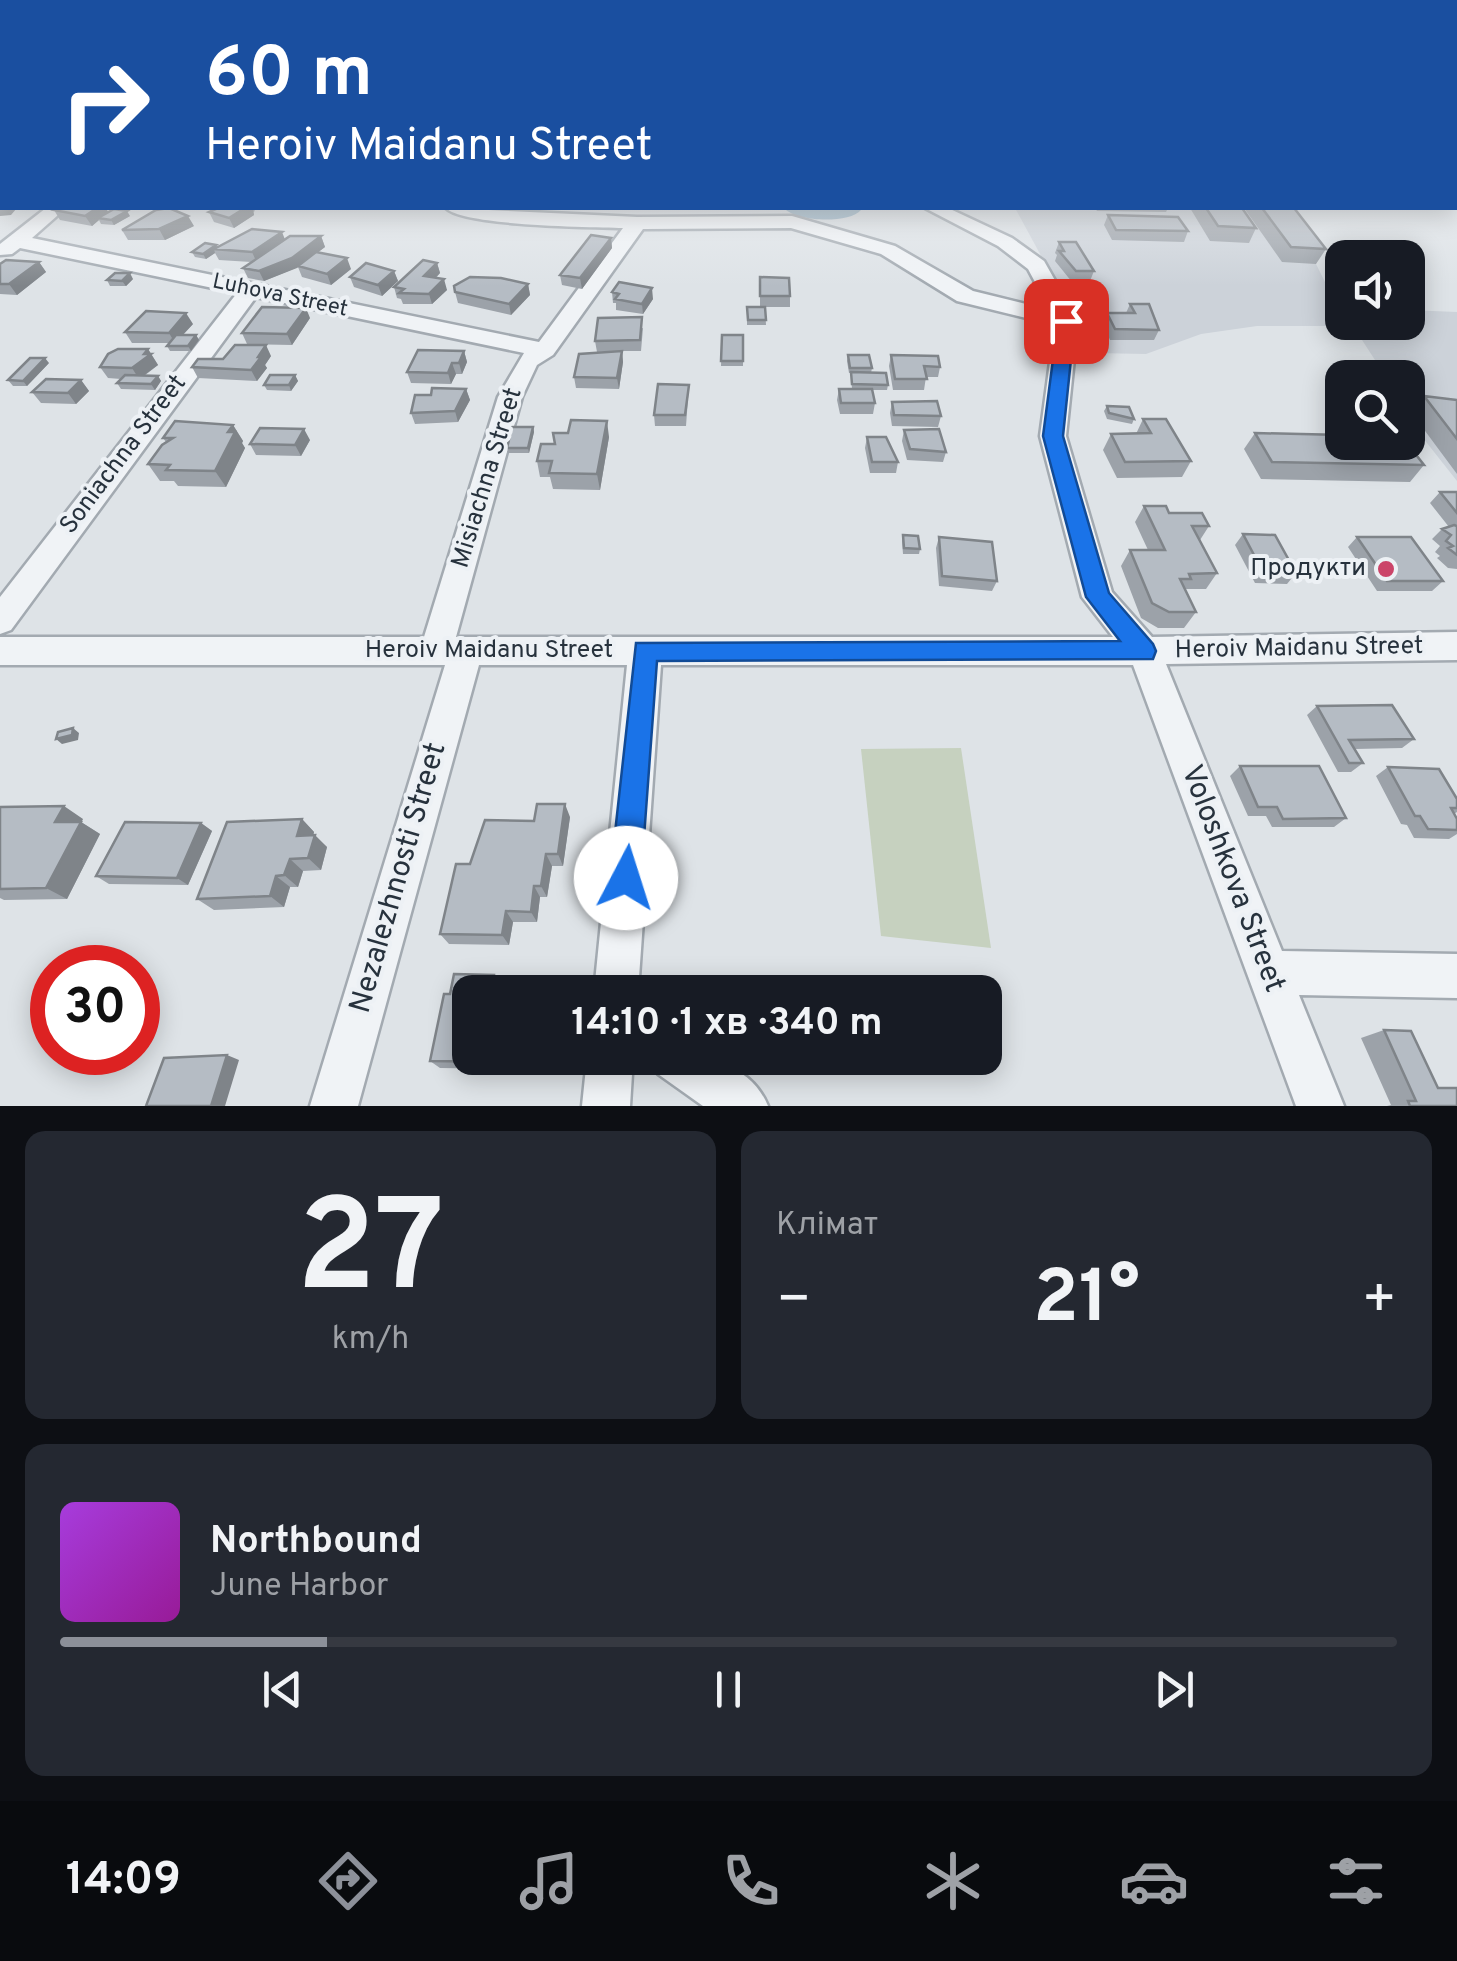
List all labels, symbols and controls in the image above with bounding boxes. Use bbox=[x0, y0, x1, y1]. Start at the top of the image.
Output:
text: 60 m bbox=[205, 32, 373, 121]
icon: right bbox=[40, 40, 170, 170]
text: Heroiv Maidanu Street bbox=[205, 119, 652, 176]
map controls bbox=[1325, 240, 1425, 460]
button: sound bbox=[1325, 240, 1425, 340]
street label: Luhova Street bbox=[210, 268, 350, 324]
pin bbox=[1024, 279, 1109, 364]
icon: arrive bbox=[1039, 294, 1094, 349]
button: search bbox=[1325, 360, 1425, 460]
street label: Soniachna Street bbox=[54, 369, 194, 541]
street label: Misiachna Street bbox=[445, 384, 531, 572]
place label: Продукти bbox=[1250, 553, 1366, 585]
marker: Продукти bbox=[1375, 558, 1397, 580]
street label: Heroiv Maidanu Street bbox=[1174, 631, 1424, 667]
street label: Heroiv Maidanu Street bbox=[365, 635, 613, 667]
street label: Nezalezhnosti Street bbox=[343, 738, 455, 1018]
street label: Voloshkova Street bbox=[1172, 760, 1292, 998]
position arrow bbox=[574, 826, 678, 930]
speed limit sign: 30 bbox=[30, 945, 160, 1075]
text: 14:10 · 1 хв · 340 m bbox=[571, 1000, 883, 1049]
text: 27 bbox=[297, 1172, 444, 1337]
text: Клімат bbox=[776, 1206, 878, 1246]
text: 21° bbox=[1033, 1254, 1140, 1349]
text: − bbox=[776, 1267, 811, 1337]
text: + bbox=[1362, 1267, 1397, 1337]
text: km/h bbox=[332, 1320, 409, 1360]
text: Northbound bbox=[210, 1518, 422, 1567]
text: June Harbor bbox=[210, 1567, 389, 1607]
icon: previous bbox=[255, 1662, 310, 1717]
icon: pause bbox=[701, 1662, 756, 1717]
icon: next bbox=[1147, 1662, 1202, 1717]
icon: directions bbox=[313, 1846, 383, 1916]
icon: music bbox=[514, 1846, 584, 1916]
icon: phone bbox=[716, 1846, 786, 1916]
icon: climate bbox=[918, 1846, 988, 1916]
icon: car bbox=[1119, 1846, 1189, 1916]
icon: filters bbox=[1321, 1846, 1391, 1916]
text: 14:09 bbox=[66, 1853, 181, 1910]

